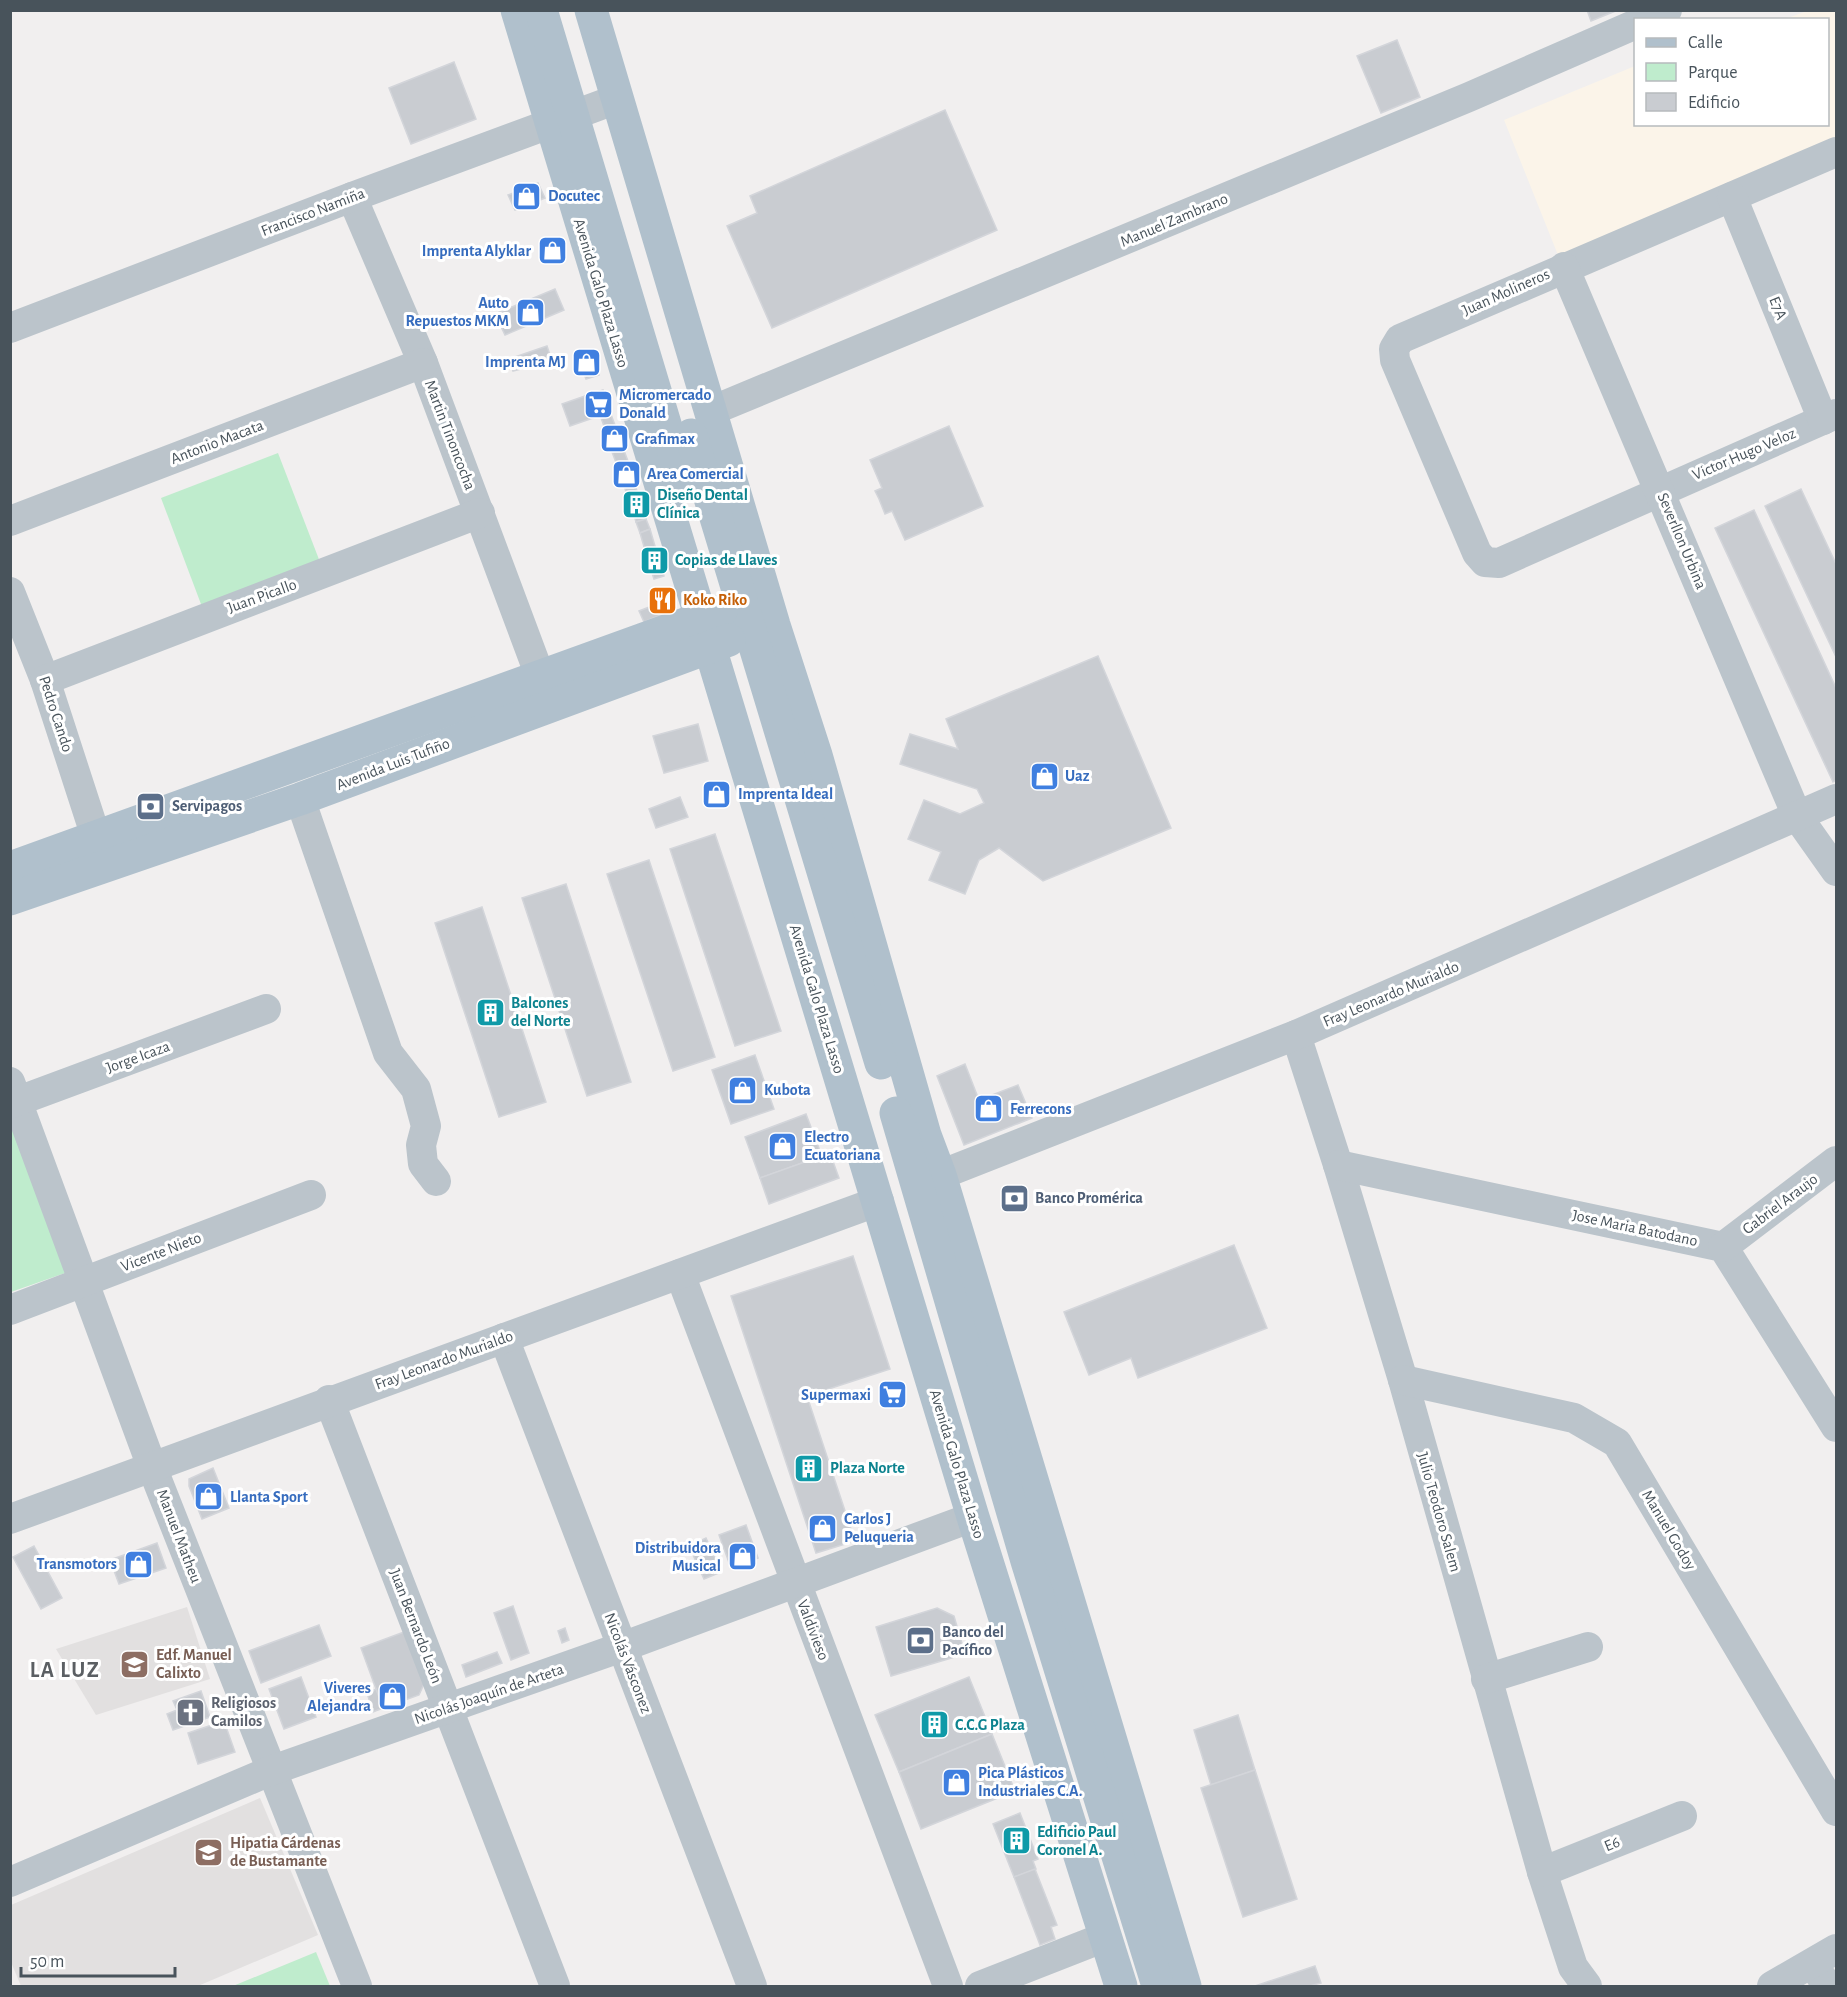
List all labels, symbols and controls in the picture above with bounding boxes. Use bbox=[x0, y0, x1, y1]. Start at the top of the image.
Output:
legend bbox=[1634, 18, 1829, 126]
text: Calle bbox=[1688, 34, 1723, 52]
text: Parque bbox=[1688, 64, 1737, 82]
text: Edificio bbox=[1688, 94, 1740, 112]
shop icon: Docutec bbox=[511, 180, 543, 212]
street label: Francisco Namiña bbox=[259, 185, 367, 239]
place label: Docutec bbox=[548, 188, 600, 204]
street label: Manuel Zambrano bbox=[1118, 190, 1230, 250]
street label: Avenida Galo Plaza Lasso bbox=[571, 217, 631, 369]
shop icon: Imprenta Alyklar bbox=[536, 235, 568, 267]
place label: Imprenta Alyklar bbox=[422, 243, 531, 260]
street label: Juan Molineros bbox=[1460, 266, 1552, 318]
street label: E7A bbox=[1766, 294, 1790, 322]
place label: Auto Repuestos MKM bbox=[406, 295, 509, 329]
shop icon: Auto Repuestos MKM bbox=[514, 296, 546, 328]
shop icon: Imprenta MJ bbox=[571, 346, 603, 378]
place label: Imprenta MJ bbox=[485, 354, 566, 370]
street label: Martin Tinoncocha bbox=[422, 378, 478, 492]
place label: Micromercado Donald bbox=[619, 387, 712, 421]
supermarket icon: Micromercado Donald bbox=[582, 388, 614, 420]
street label: Antonio Macata bbox=[168, 417, 266, 467]
shop icon: Grafimax bbox=[598, 423, 630, 455]
street label: Victor Hugo Veloz bbox=[1690, 425, 1798, 483]
place label: Grafimax bbox=[635, 431, 695, 447]
shop icon: Area Comercial bbox=[610, 458, 642, 490]
place label: Area Comercial bbox=[647, 466, 744, 482]
place label: Diseño Dental Clínica bbox=[657, 487, 748, 521]
building icon: Diseño Dental Clínica bbox=[620, 488, 652, 520]
street label: Severllon Urbina bbox=[1655, 491, 1709, 591]
building icon: Copias de Llaves bbox=[638, 544, 670, 576]
place label: Copias de Llaves bbox=[675, 552, 777, 568]
street label: Juan Picallo bbox=[225, 576, 299, 616]
restaurant icon: Koko Riko bbox=[646, 584, 678, 616]
place label: Koko Riko bbox=[683, 592, 747, 608]
street label: Pedro Cando bbox=[36, 674, 76, 754]
street label: Avenida Luis Tufiño bbox=[334, 735, 452, 793]
shop icon: Uaz bbox=[1028, 760, 1060, 792]
place label: Uaz bbox=[1065, 768, 1090, 784]
shop icon: Imprenta Ideal bbox=[701, 778, 733, 810]
place label: Imprenta Ideal bbox=[738, 786, 833, 802]
bank icon: Servipagos bbox=[135, 790, 167, 822]
place label: Servipagos bbox=[172, 798, 242, 814]
street label: Avenida Galo Plaza Lasso bbox=[787, 923, 847, 1075]
street label: Fray Leonardo Murialdo bbox=[1321, 958, 1462, 1031]
place label: Balcones del Norte bbox=[511, 995, 571, 1029]
building icon: Balcones del Norte bbox=[474, 996, 506, 1028]
street label: Jorge Icaza bbox=[104, 1038, 172, 1076]
shop icon: Kubota bbox=[727, 1074, 759, 1106]
place label: Kubota bbox=[764, 1082, 811, 1098]
shop icon: Ferrecons bbox=[973, 1093, 1005, 1125]
place label: Ferrecons bbox=[1010, 1101, 1072, 1117]
place label: Electro Ecuatoriana bbox=[804, 1129, 881, 1163]
shop icon: Electro Ecuatoriana bbox=[767, 1130, 799, 1162]
street label: Gabriel Araujo bbox=[1739, 1171, 1821, 1238]
bank icon: Banco Promérica bbox=[998, 1182, 1030, 1214]
place label: Banco Promérica bbox=[1035, 1190, 1143, 1206]
street label: Jose Maria Batodano bbox=[1571, 1207, 1699, 1249]
street label: Vicente Nieto bbox=[119, 1229, 203, 1275]
street label: Fray Leonardo Murialdo bbox=[373, 1328, 516, 1393]
supermarket icon: Supermaxi bbox=[876, 1379, 908, 1411]
place label: Supermaxi bbox=[801, 1387, 871, 1403]
street label: Avenida Galo Plaza Lasso bbox=[927, 1388, 987, 1540]
street label: Julio Teodoro Salem bbox=[1414, 1450, 1464, 1574]
building icon: Plaza Norte bbox=[793, 1452, 825, 1484]
place label: Plaza Norte bbox=[830, 1460, 905, 1476]
shop icon: Llanta Sport bbox=[193, 1481, 225, 1513]
street label: Manuel Matheu bbox=[154, 1487, 204, 1585]
street label: Manuel Godoy bbox=[1638, 1487, 1699, 1573]
place label: Llanta Sport bbox=[230, 1489, 308, 1505]
place label: Carlos J Peluqueria bbox=[844, 1511, 914, 1545]
shop icon: Carlos J Peluqueria bbox=[807, 1512, 839, 1544]
place label: Distribuidora Musical bbox=[635, 1540, 721, 1574]
shop icon: Distribuidora Musical bbox=[726, 1541, 758, 1573]
shop icon: Transmotors bbox=[122, 1548, 154, 1580]
place label: Transmotors bbox=[37, 1556, 117, 1572]
street label: Juan Bernardo León bbox=[387, 1567, 445, 1685]
street label: Valdivieso bbox=[794, 1598, 832, 1663]
street label: Nicolás Vásconez bbox=[601, 1611, 655, 1716]
place label: Banco del Pacífico bbox=[942, 1624, 1004, 1658]
bank icon: Banco del Pacífico bbox=[905, 1625, 937, 1657]
place label: Edf. Manuel Calixto bbox=[156, 1647, 232, 1681]
school or university icon: Edf. Manuel Calixto bbox=[119, 1648, 151, 1680]
district label: LA LUZ bbox=[30, 1659, 100, 1681]
street label: Nicolás Joaquín de Arteta bbox=[412, 1661, 566, 1727]
place label: Viveres Alejandra bbox=[307, 1680, 371, 1715]
shop icon: Viveres Alejandra bbox=[376, 1681, 408, 1713]
place label: Religiosos Camilos bbox=[211, 1695, 276, 1729]
church icon: Religiosos Camilos bbox=[174, 1696, 206, 1728]
building icon: C.C.G Plaza bbox=[918, 1709, 950, 1741]
place label: C.C.G Plaza bbox=[955, 1717, 1025, 1733]
place label: Pica Plásticos Industriales C.A. bbox=[978, 1765, 1082, 1799]
shop icon: Pica Plásticos Industriales C.A. bbox=[941, 1766, 973, 1798]
place label: Edificio Paul Coronel A. bbox=[1037, 1824, 1116, 1858]
building icon: Edificio Paul Coronel A. bbox=[1000, 1825, 1032, 1857]
street label: E6 bbox=[1602, 1834, 1622, 1854]
place label: Hipatia Cárdenas de Bustamante bbox=[230, 1835, 341, 1869]
school or university icon: Hipatia Cárdenas de Bustamante bbox=[193, 1836, 225, 1868]
scale bar bbox=[21, 1940, 176, 1978]
text: 50 m bbox=[30, 1953, 64, 1971]

